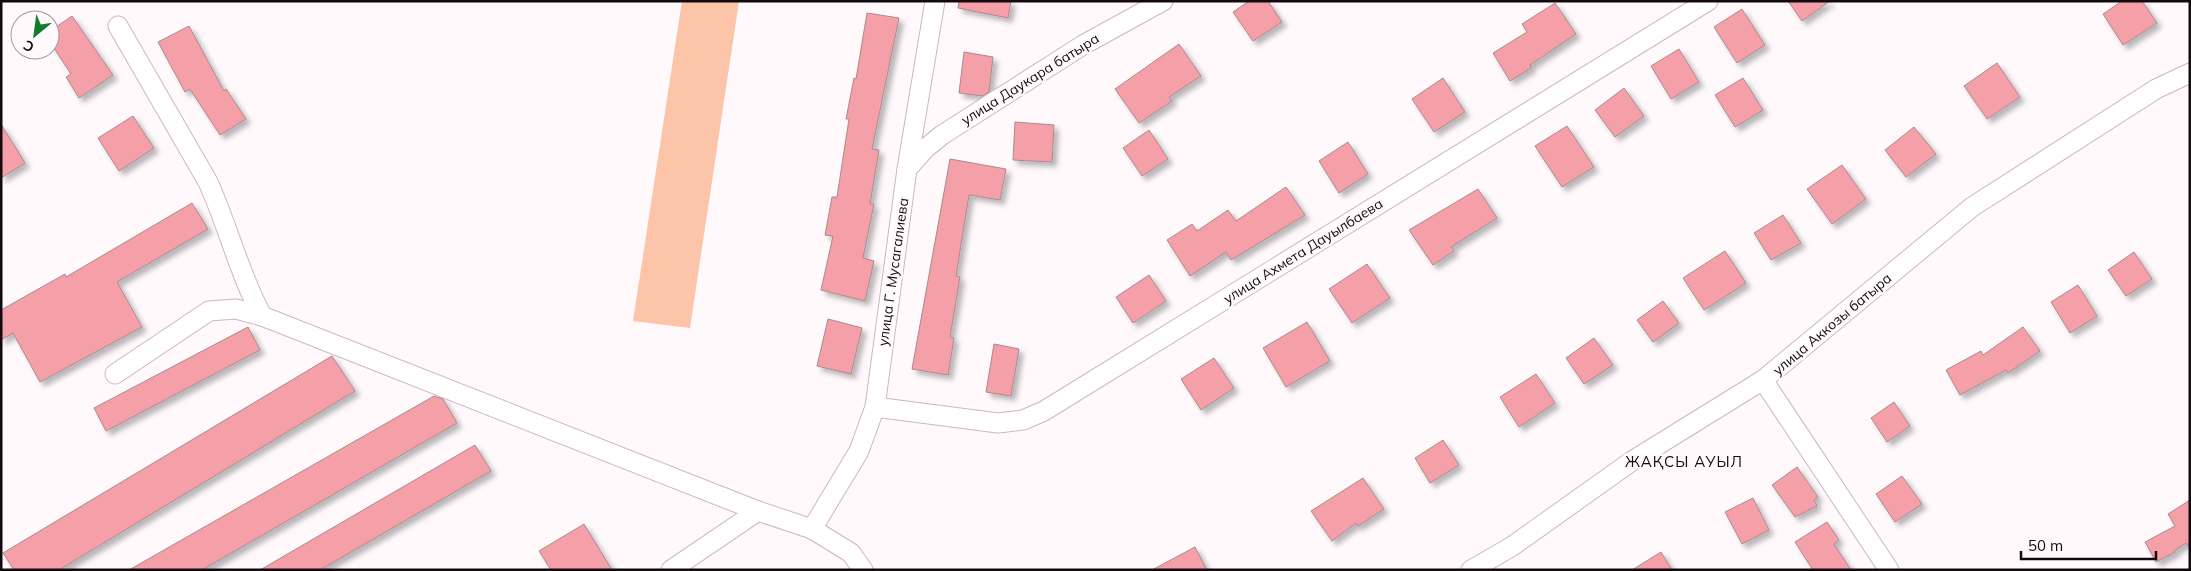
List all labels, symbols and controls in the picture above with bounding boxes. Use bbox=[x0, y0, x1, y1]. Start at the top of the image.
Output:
north arrow bbox=[10, 10, 60, 60]
street label: улица Даукара батыра bbox=[958, 29, 1102, 129]
text: С bbox=[20, 36, 37, 57]
street label: улица Ахмета Дауылбаева bbox=[1220, 194, 1386, 308]
street label: улица Г. Мусагалиева bbox=[874, 197, 912, 347]
street label: улица Аккозы батыра bbox=[1769, 269, 1895, 379]
district label: ЖАҚСЫ АУЫЛ bbox=[1625, 452, 1743, 471]
scale bar bbox=[2021, 528, 2156, 560]
text: 50 m bbox=[2028, 536, 2063, 555]

